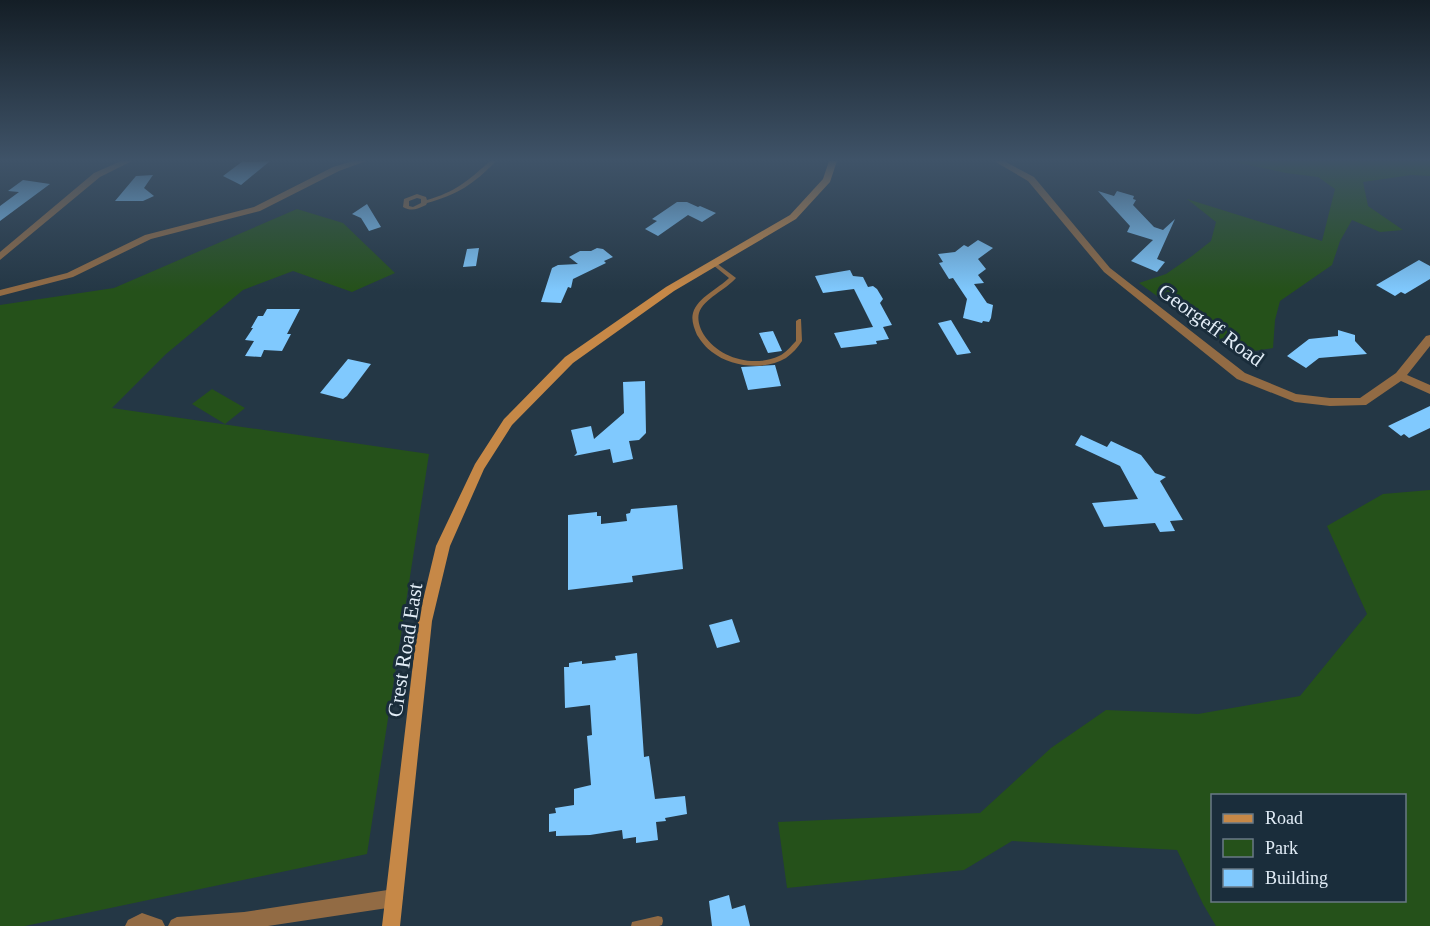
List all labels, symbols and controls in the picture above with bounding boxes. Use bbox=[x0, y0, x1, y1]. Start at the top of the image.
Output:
street label: Georgeff Road bbox=[1154, 279, 1269, 372]
street label: Crest Road East bbox=[383, 581, 427, 719]
legend bbox=[1211, 794, 1406, 902]
text: Road bbox=[1265, 808, 1303, 828]
text: Park bbox=[1265, 838, 1298, 858]
text: Building bbox=[1265, 868, 1328, 888]

